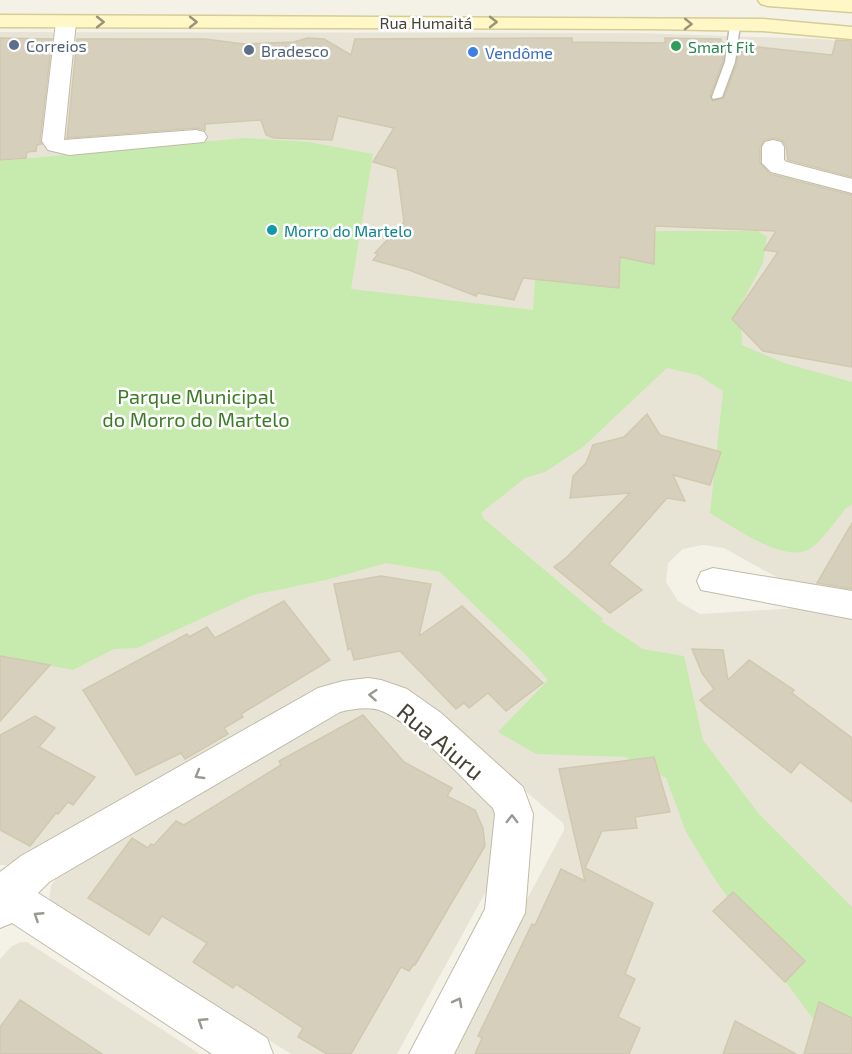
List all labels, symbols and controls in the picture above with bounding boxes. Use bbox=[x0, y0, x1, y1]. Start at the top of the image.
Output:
street label: Rua Humaitá bbox=[380, 13, 472, 32]
one-way arrow bbox=[96, 16, 105, 28]
one-way arrow bbox=[189, 16, 198, 28]
one-way arrow bbox=[489, 16, 498, 28]
one-way arrow bbox=[684, 17, 693, 30]
place label: Correios bbox=[26, 36, 87, 55]
place label: Smart Fit bbox=[688, 37, 755, 56]
marker: Correios bbox=[7, 38, 21, 52]
marker: Smart Fit bbox=[669, 39, 683, 53]
place label: Bradesco bbox=[261, 41, 329, 60]
marker: Bradesco bbox=[242, 43, 256, 57]
place label: Vendôme bbox=[485, 43, 553, 62]
marker: Vendôme bbox=[466, 45, 480, 59]
place label: Morro do Martelo bbox=[284, 221, 412, 240]
marker: Morro do Martelo bbox=[265, 223, 279, 237]
park label: Parque Municipal do Morro do Martelo bbox=[102, 384, 290, 431]
one-way arrow bbox=[369, 689, 378, 702]
street label: Rua Aiuru bbox=[392, 696, 490, 786]
one-way arrow bbox=[195, 768, 206, 779]
one-way arrow bbox=[506, 815, 518, 824]
one-way arrow bbox=[34, 912, 44, 924]
one-way arrow bbox=[451, 998, 462, 1009]
one-way arrow bbox=[197, 1019, 208, 1030]

